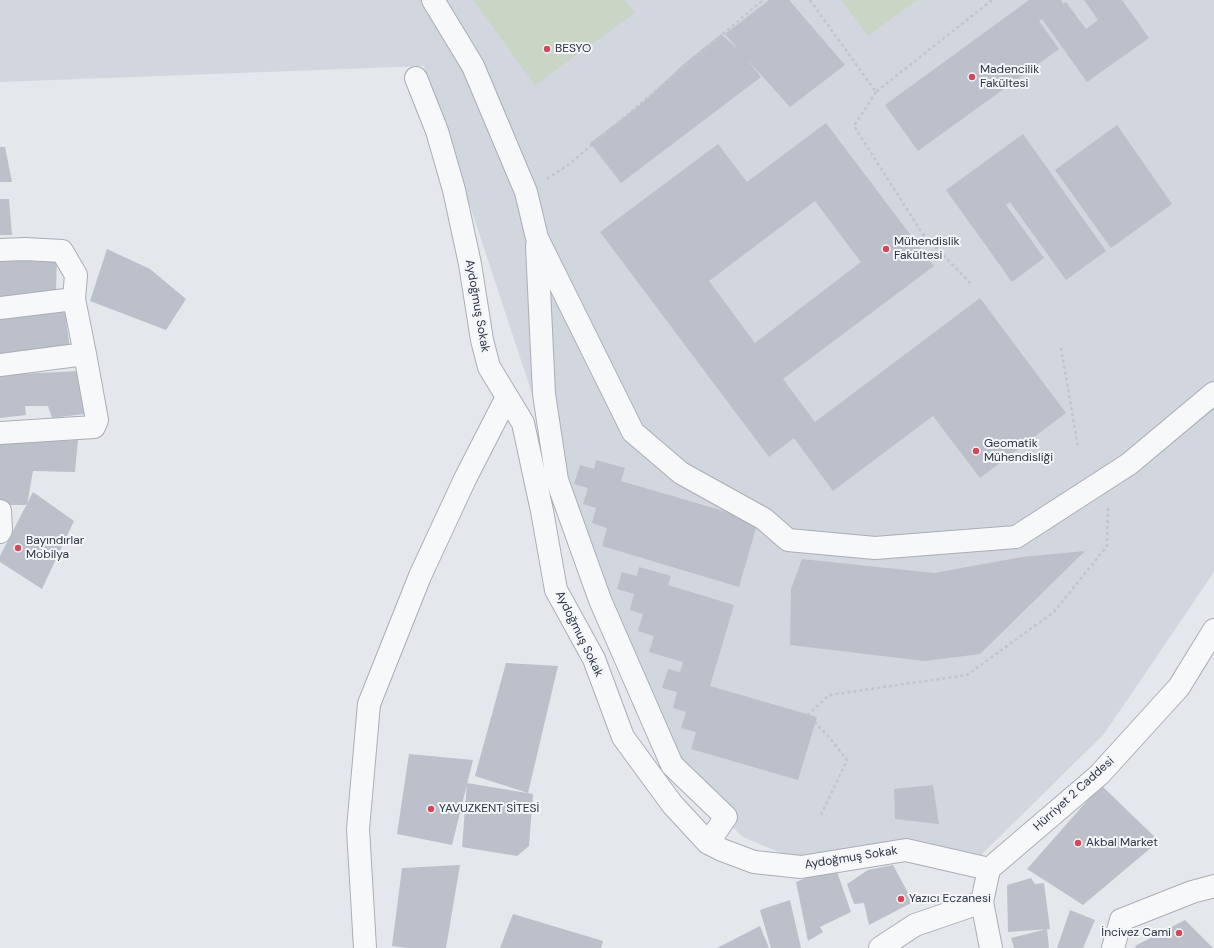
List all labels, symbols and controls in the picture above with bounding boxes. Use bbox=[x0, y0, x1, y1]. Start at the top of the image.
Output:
place label: BESYO bbox=[555, 42, 591, 56]
marker: BESYO bbox=[542, 44, 552, 54]
place label: Madencilik Fakültesi bbox=[980, 63, 1039, 91]
marker: Madencilik Fakültesi bbox=[967, 72, 977, 82]
place label: Mühendislik Fakültesi bbox=[894, 235, 960, 263]
marker: Mühendislik Fakültesi bbox=[881, 244, 891, 254]
street label: Aydoğmuş Sokak bbox=[462, 259, 492, 353]
place label: Geomatik Mühendisliği bbox=[984, 437, 1053, 465]
marker: Geomatik Mühendisliği bbox=[971, 446, 981, 456]
place label: Bayındırlar Mobilya bbox=[26, 534, 84, 562]
marker: Bayındırlar Mobilya bbox=[13, 543, 23, 553]
street label: Aydoğmuş Sokak bbox=[552, 589, 606, 679]
street label: Hürriyet 2 Caddesi bbox=[1031, 754, 1117, 834]
place label: YAVUZKENT SİTESİ bbox=[439, 802, 539, 816]
marker: YAVUZKENT SİTESİ bbox=[426, 804, 436, 814]
place label: Akbal Market bbox=[1086, 836, 1158, 850]
marker: Akbal Market bbox=[1073, 838, 1083, 848]
street label: Aydoğmuş Sokak bbox=[804, 844, 898, 872]
place label: Yazıcı Eczanesi bbox=[909, 892, 991, 906]
marker: Yazıcı Eczanesi bbox=[896, 894, 906, 904]
place label: İncivez Cami bbox=[1101, 926, 1171, 940]
marker: İncivez Cami bbox=[1174, 928, 1184, 938]

